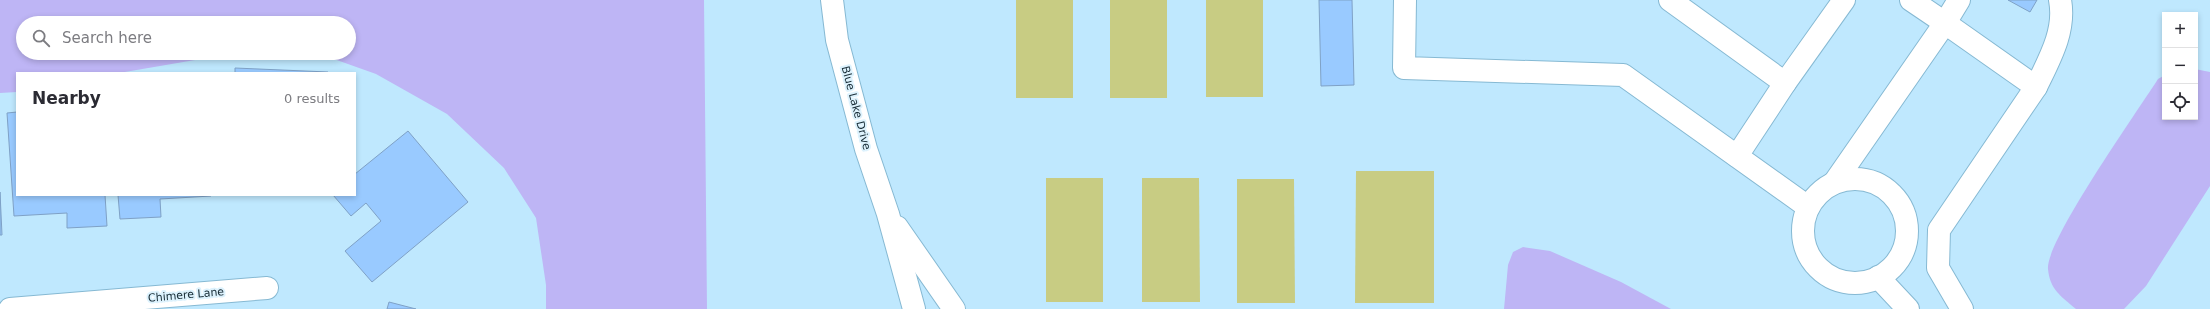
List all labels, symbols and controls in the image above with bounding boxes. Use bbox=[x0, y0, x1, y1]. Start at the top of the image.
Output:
map controls bbox=[2162, 12, 2198, 120]
button: + bbox=[2162, 12, 2198, 48]
search box bbox=[16, 16, 356, 60]
icon: search bbox=[30, 27, 52, 49]
text: Search here bbox=[62, 29, 152, 47]
button: − bbox=[2162, 48, 2198, 84]
street label: Blue Lake Drive bbox=[839, 65, 874, 152]
button: locate bbox=[2162, 84, 2198, 120]
text: Nearby bbox=[32, 88, 101, 108]
text: 0 results bbox=[284, 91, 340, 106]
street label: Chimere Lane bbox=[147, 285, 225, 305]

